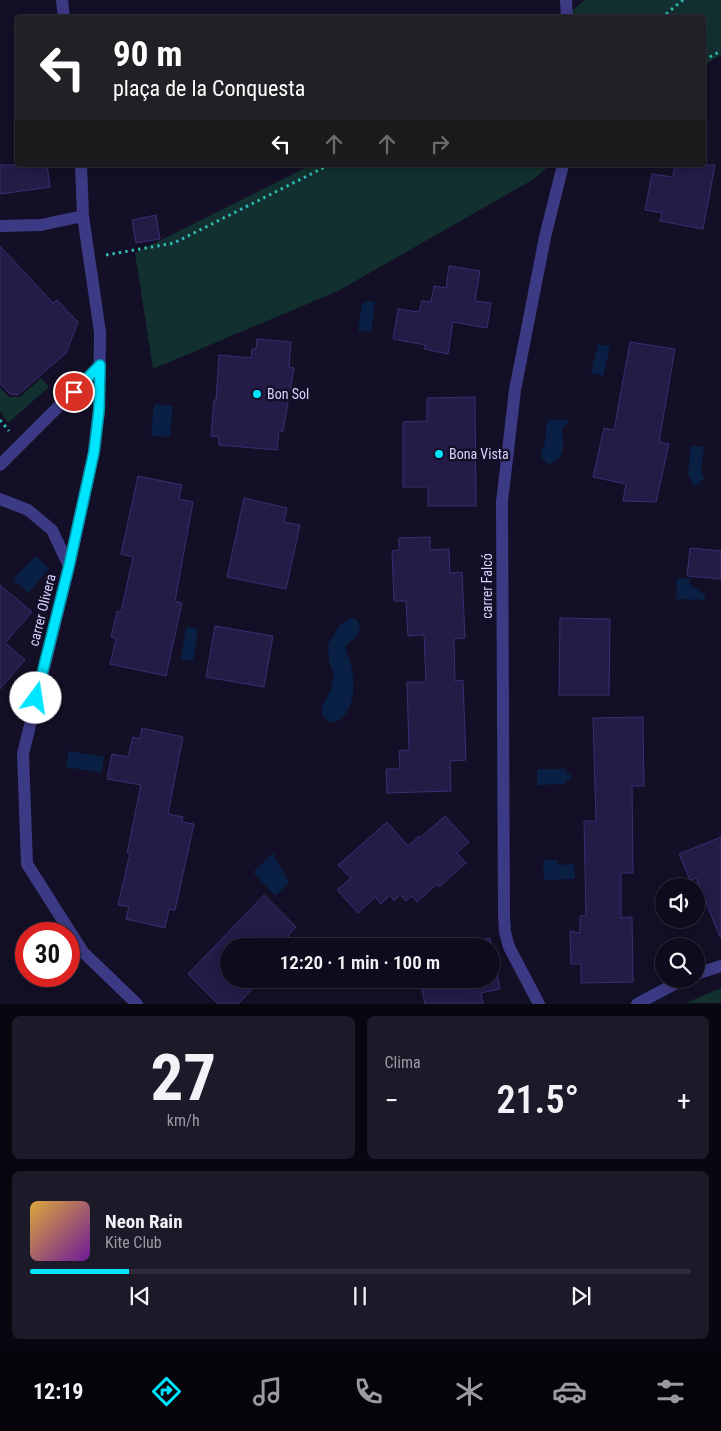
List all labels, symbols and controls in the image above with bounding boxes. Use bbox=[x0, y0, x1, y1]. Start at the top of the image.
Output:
text: 90 m bbox=[113, 34, 182, 75]
icon: left bbox=[30, 35, 95, 100]
text: plaça de la Conquesta bbox=[113, 76, 305, 101]
icon: left bbox=[267, 130, 295, 158]
icon: ahead bbox=[320, 130, 348, 158]
icon: ahead bbox=[373, 130, 401, 158]
icon: right bbox=[426, 130, 454, 158]
pin bbox=[53, 371, 95, 413]
icon: arrive bbox=[60, 378, 88, 406]
place label: Bon Sol bbox=[267, 386, 309, 402]
marker: Bon Sol bbox=[251, 388, 263, 400]
place label: Bona Vista bbox=[449, 446, 509, 462]
marker: Bona Vista bbox=[433, 448, 445, 460]
street label: carrer Falcó bbox=[479, 553, 495, 619]
street label: carrer Olivera bbox=[25, 572, 59, 648]
position arrow bbox=[9, 671, 61, 723]
map controls bbox=[655, 878, 705, 988]
button: sound bbox=[655, 878, 705, 928]
speed limit sign: 30 bbox=[15, 922, 80, 987]
button: search bbox=[655, 938, 705, 988]
text: 12:20 · 1 min · 100 m bbox=[280, 951, 440, 974]
text: 27 bbox=[150, 1040, 216, 1116]
text: Clima bbox=[385, 1053, 421, 1072]
text: 21.5° bbox=[496, 1078, 579, 1122]
text: − bbox=[385, 1084, 399, 1117]
text: + bbox=[677, 1084, 691, 1117]
text: km/h bbox=[167, 1111, 200, 1130]
text: Neon Rain bbox=[105, 1210, 183, 1233]
text: Kite Club bbox=[105, 1233, 162, 1252]
icon: previous bbox=[126, 1282, 154, 1310]
icon: pause bbox=[346, 1282, 374, 1310]
icon: next bbox=[567, 1282, 595, 1310]
icon: directions bbox=[149, 1374, 184, 1409]
icon: music bbox=[250, 1374, 285, 1409]
icon: phone bbox=[351, 1374, 386, 1409]
icon: climate bbox=[452, 1374, 487, 1409]
icon: car bbox=[552, 1374, 587, 1409]
icon: filters bbox=[653, 1374, 688, 1409]
text: 12:19 bbox=[33, 1379, 83, 1404]

